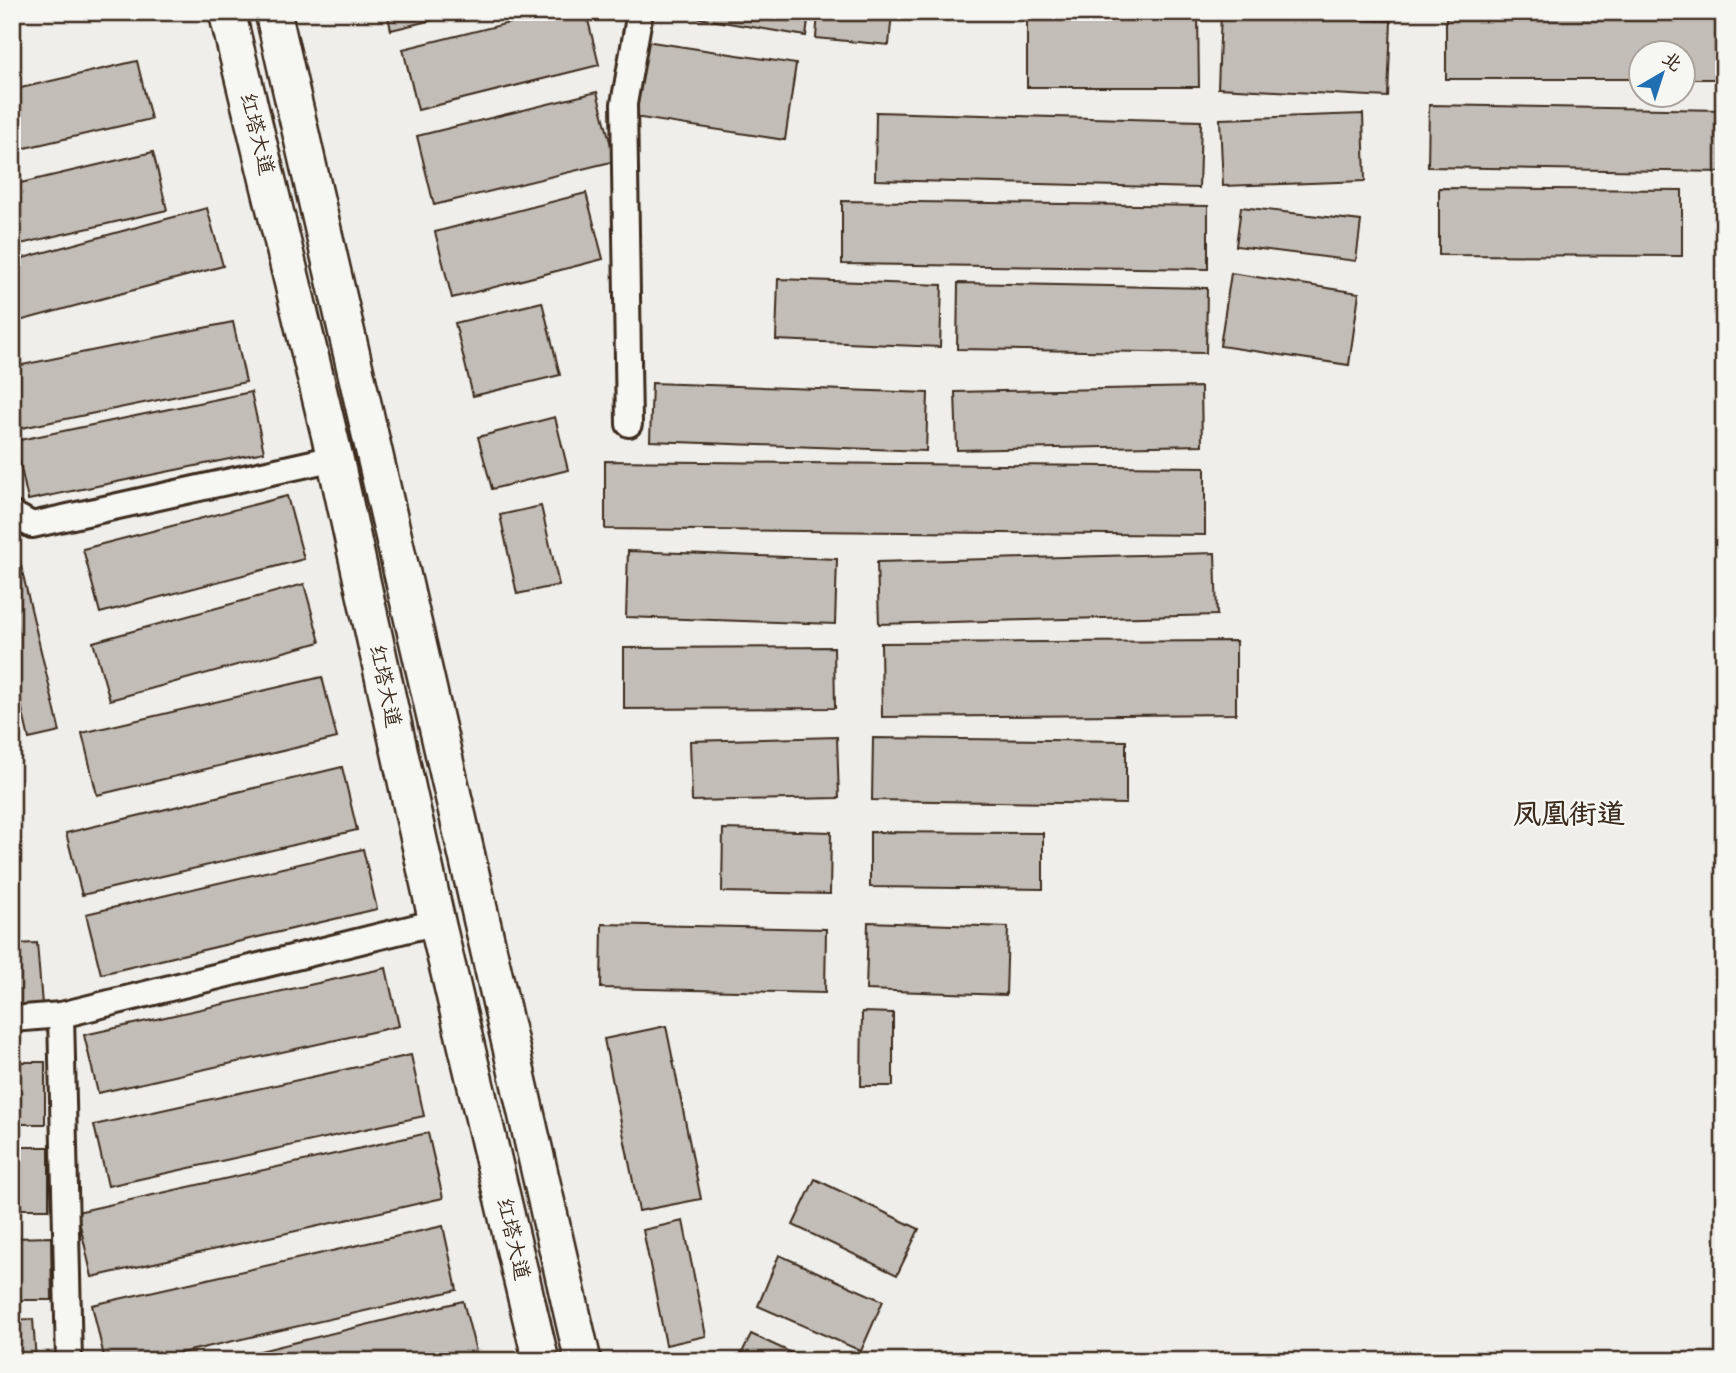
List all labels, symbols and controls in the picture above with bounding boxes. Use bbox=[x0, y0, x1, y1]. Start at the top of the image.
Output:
north arrow bbox=[1628, 38, 1698, 108]
text: 北 bbox=[1657, 47, 1686, 77]
street label: 红塔大道 bbox=[235, 90, 279, 178]
street label: 红塔大道 bbox=[364, 642, 406, 730]
district label: 凤凰街道 bbox=[1513, 798, 1625, 831]
street label: 红塔大道 bbox=[491, 1195, 535, 1283]

